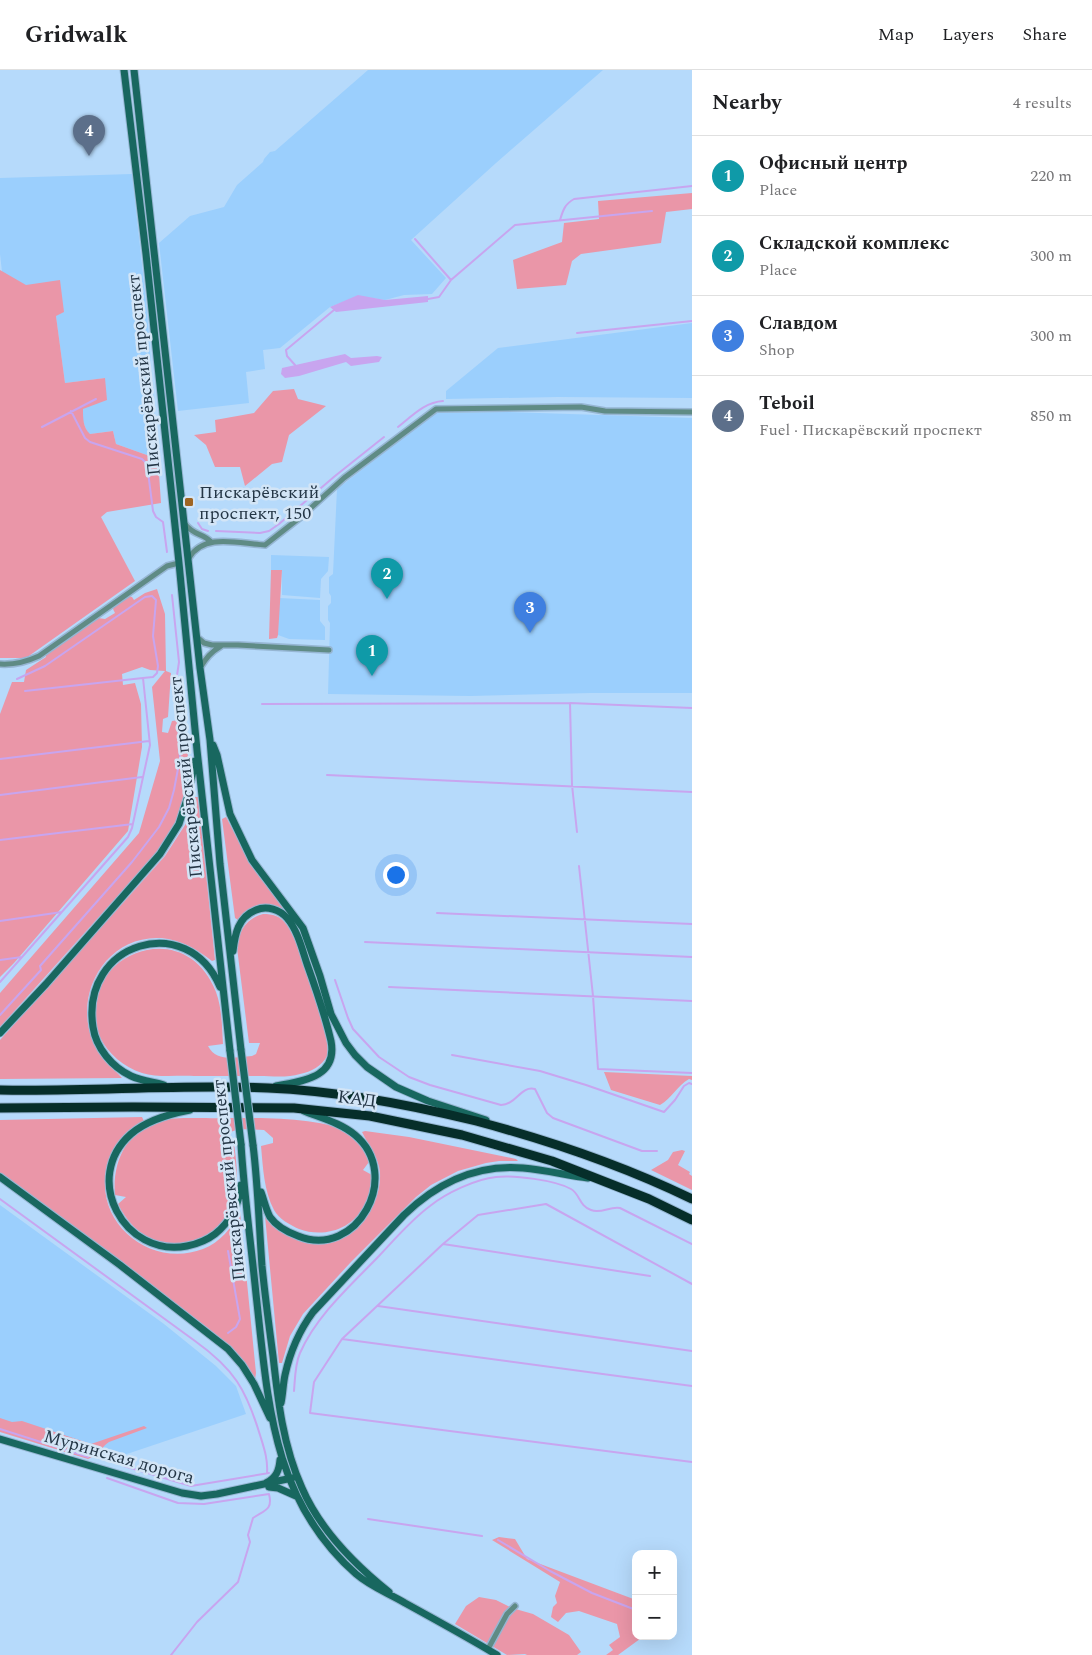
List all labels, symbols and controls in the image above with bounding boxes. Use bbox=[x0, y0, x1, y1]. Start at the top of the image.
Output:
text: Gridwalk bbox=[25, 17, 127, 53]
text: Map bbox=[878, 21, 914, 48]
text: Layers bbox=[942, 21, 994, 48]
text: Share bbox=[1022, 21, 1067, 48]
text: Nearby bbox=[712, 87, 782, 119]
text: 4 results bbox=[1013, 91, 1072, 115]
pin: 4 bbox=[73, 115, 105, 156]
text: Офисный центр bbox=[759, 149, 908, 178]
text: 1 bbox=[724, 164, 732, 188]
text: 220 m bbox=[1030, 164, 1072, 188]
text: Place bbox=[759, 178, 797, 202]
text: Складской комплекс bbox=[759, 229, 950, 258]
text: 2 bbox=[724, 244, 732, 268]
text: 300 m bbox=[1030, 244, 1072, 268]
text: Place bbox=[759, 258, 797, 282]
street label: Пискарёвский проспект bbox=[120, 273, 168, 477]
text: Славдом bbox=[759, 309, 838, 338]
text: 3 bbox=[724, 324, 732, 348]
text: 300 m bbox=[1030, 324, 1072, 348]
text: Shop bbox=[759, 338, 795, 362]
text: Teboil bbox=[759, 389, 815, 418]
text: 4 bbox=[724, 404, 732, 428]
text: 850 m bbox=[1030, 404, 1072, 428]
text: Fuel · Пискарёвский проспект bbox=[759, 418, 982, 442]
place label: Пискарёвский проспект, 150 bbox=[199, 479, 319, 527]
marker: Пискарёвский проспект, 150 bbox=[183, 496, 195, 508]
pin: 2 bbox=[371, 558, 403, 599]
pin: 3 bbox=[514, 592, 546, 633]
pin: 1 bbox=[356, 635, 388, 676]
street label: Пискарёвский проспект bbox=[162, 675, 210, 879]
your location bbox=[383, 862, 409, 888]
street label: Пискарёвский проспект bbox=[205, 1078, 253, 1282]
street label: КАД bbox=[336, 1083, 378, 1115]
street label: Муринская дорога bbox=[41, 1423, 198, 1491]
map controls bbox=[632, 1550, 677, 1640]
button: + bbox=[632, 1550, 677, 1595]
button: − bbox=[632, 1595, 677, 1640]

